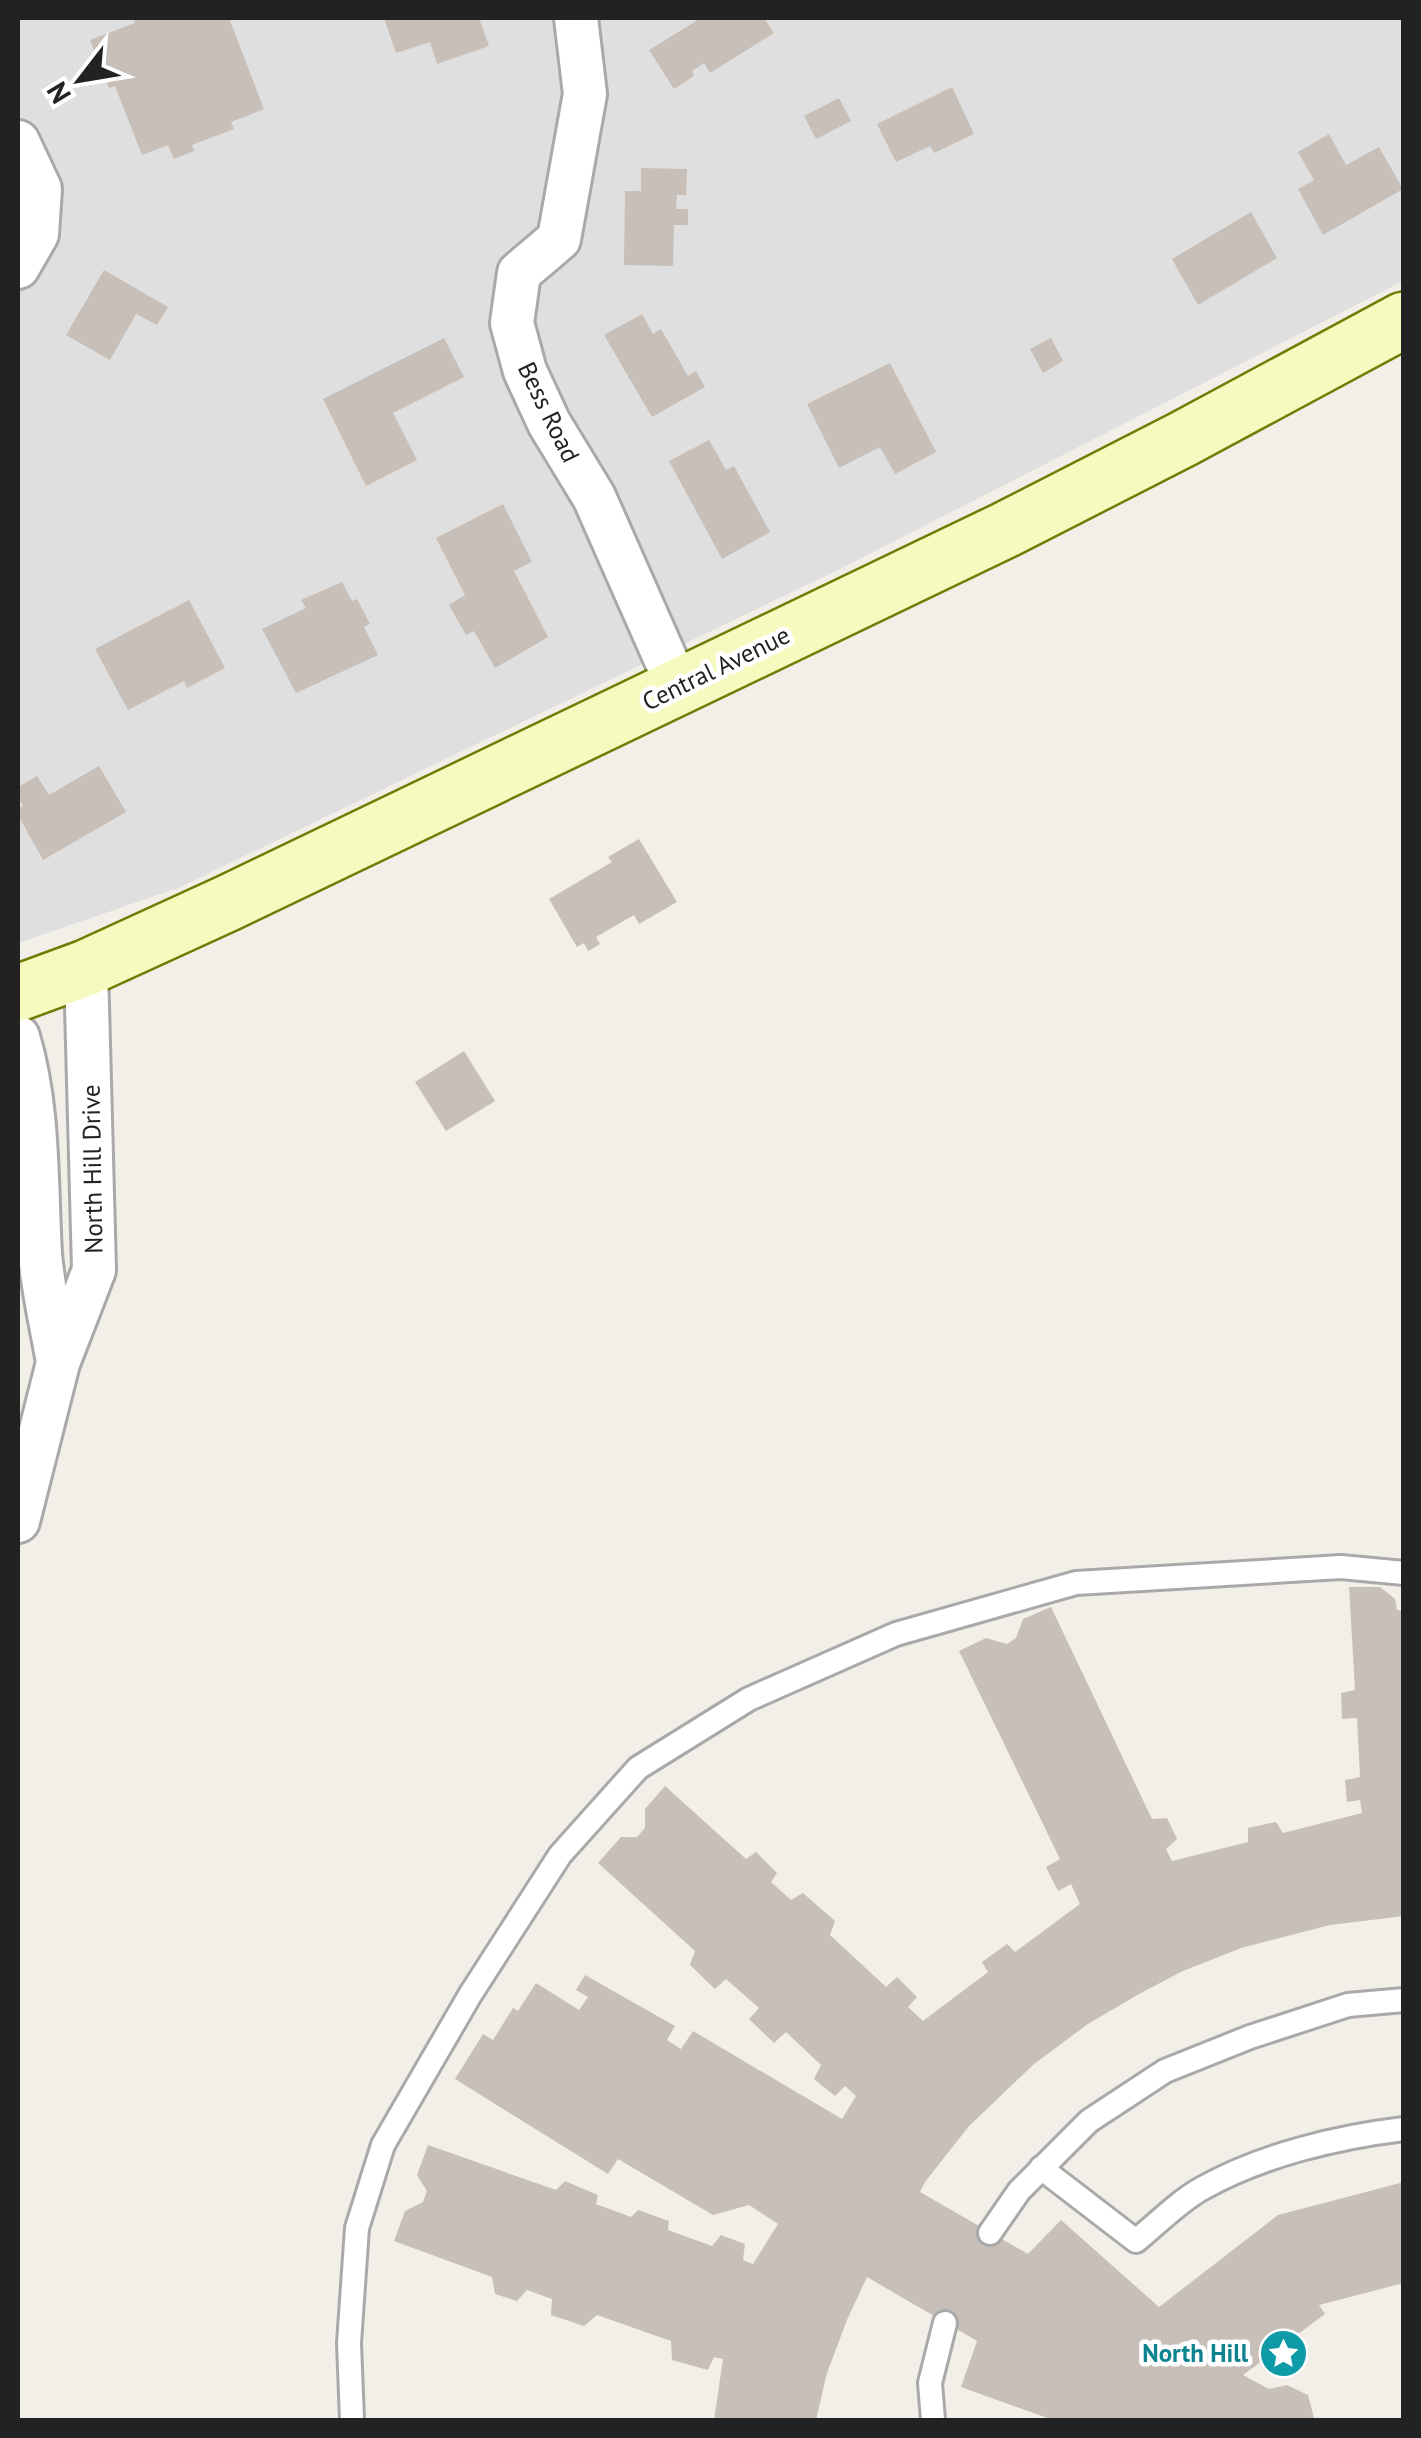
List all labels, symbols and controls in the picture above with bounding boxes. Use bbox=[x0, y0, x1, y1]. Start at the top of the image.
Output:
north arrow bbox=[30, 30, 130, 130]
text: N bbox=[38, 76, 79, 111]
street label: Bess Road bbox=[511, 356, 587, 468]
street label: Central Avenue bbox=[637, 618, 795, 718]
street label: North Hill Drive bbox=[75, 1084, 109, 1254]
place icon: North Hill bbox=[1257, 2327, 1309, 2379]
place label: North Hill bbox=[1142, 2337, 1249, 2369]

